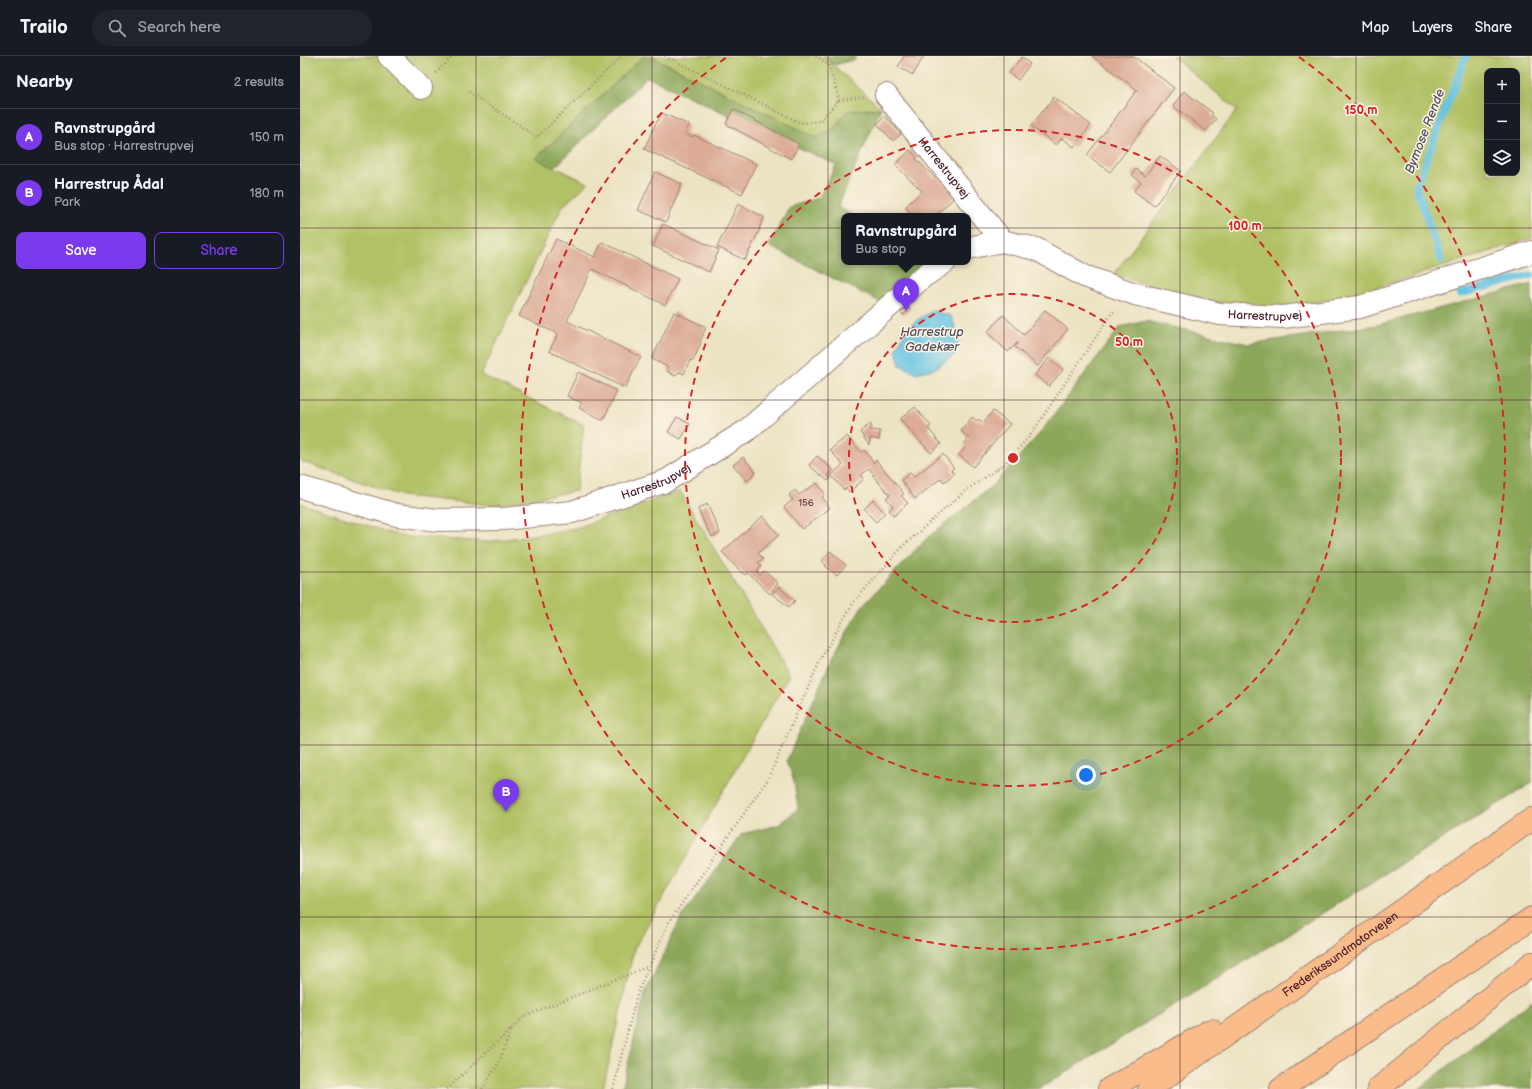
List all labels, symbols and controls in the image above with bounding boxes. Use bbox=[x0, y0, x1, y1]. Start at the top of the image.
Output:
search box bbox=[92, 10, 372, 46]
text: Trailo bbox=[20, 16, 68, 39]
icon: search bbox=[106, 17, 128, 39]
text: Search here bbox=[138, 18, 221, 37]
text: Map bbox=[1361, 19, 1389, 36]
text: Layers bbox=[1411, 19, 1453, 36]
text: Share bbox=[1475, 19, 1512, 36]
map controls bbox=[1484, 68, 1520, 176]
button: + bbox=[1484, 68, 1520, 104]
text: Nearby bbox=[16, 72, 73, 92]
text: 2 results bbox=[234, 74, 284, 90]
water label: Bymose Rende bbox=[1401, 86, 1449, 176]
text: 150 m bbox=[1345, 103, 1377, 118]
button: − bbox=[1484, 104, 1520, 140]
text: Ravnstrupgård bbox=[54, 119, 155, 138]
text: A bbox=[25, 129, 33, 145]
text: 150 m bbox=[250, 129, 284, 145]
street label: Harrestrupvej bbox=[914, 134, 973, 202]
text: Bus stop · Harrestrupvej bbox=[54, 138, 194, 154]
button: layers bbox=[1484, 140, 1520, 176]
text: Harrestrup Ådal bbox=[54, 175, 164, 194]
text: B bbox=[24, 185, 34, 201]
text: 180 m bbox=[249, 185, 284, 201]
text: Park bbox=[54, 194, 80, 210]
popup bbox=[841, 213, 971, 265]
text: 100 m bbox=[1228, 219, 1262, 234]
text: Ravnstrupgård bbox=[855, 222, 957, 241]
button: Save bbox=[16, 232, 146, 269]
button: Share bbox=[154, 232, 284, 269]
text: Bus stop bbox=[855, 241, 906, 257]
pin: A bbox=[893, 278, 919, 311]
street label: Harrestrupvej bbox=[1227, 307, 1303, 325]
water label: Harrestrup Gadekær bbox=[900, 324, 964, 355]
text: 50 m bbox=[1115, 335, 1143, 350]
centre of rings bbox=[1006, 451, 1020, 465]
street label: Harrestrupvej bbox=[619, 460, 694, 503]
house number: 156 bbox=[798, 497, 814, 509]
your location bbox=[1076, 765, 1096, 785]
pin: B bbox=[493, 779, 519, 812]
street label: Frederikssundmotorvejen bbox=[1280, 908, 1402, 1001]

